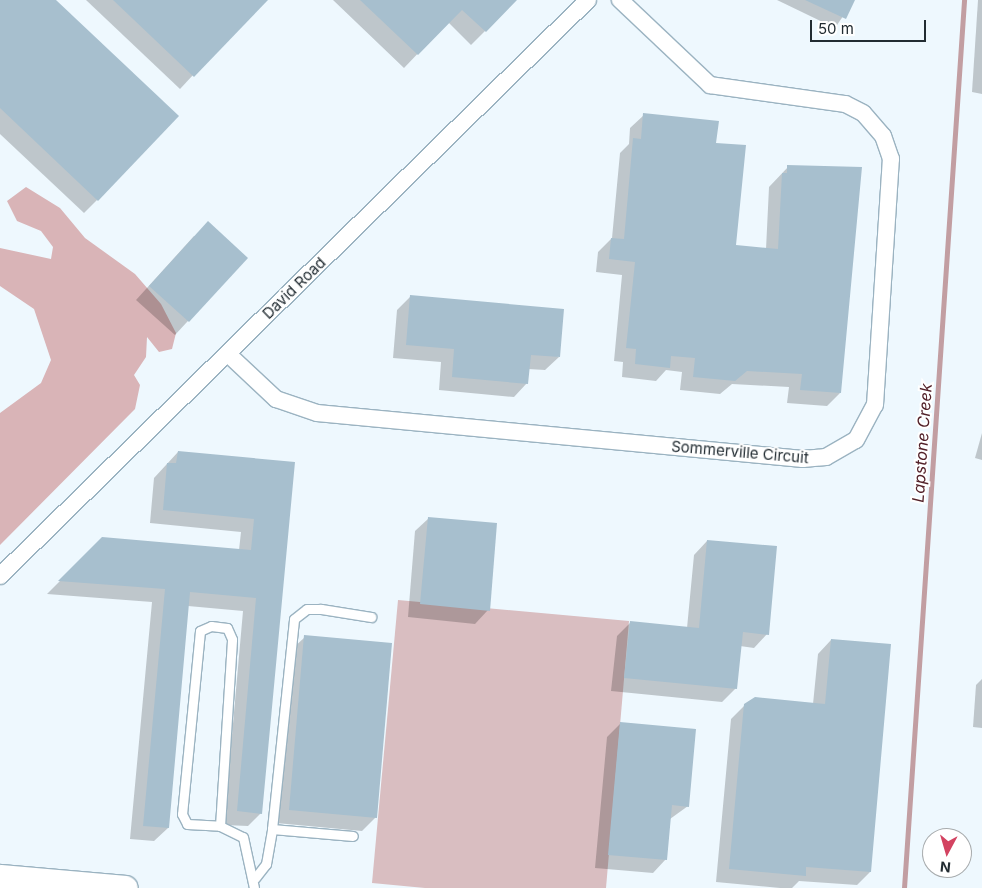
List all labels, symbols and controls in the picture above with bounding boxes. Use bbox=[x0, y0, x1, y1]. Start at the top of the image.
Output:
scale bar bbox=[812, 10, 928, 42]
text: 50 m bbox=[818, 19, 854, 38]
street label: David Road bbox=[259, 254, 329, 322]
water label: Lapstone Creek bbox=[908, 383, 936, 503]
street label: Sommerville Circuit bbox=[671, 437, 809, 467]
north arrow bbox=[922, 828, 972, 878]
text: N bbox=[939, 858, 952, 876]

